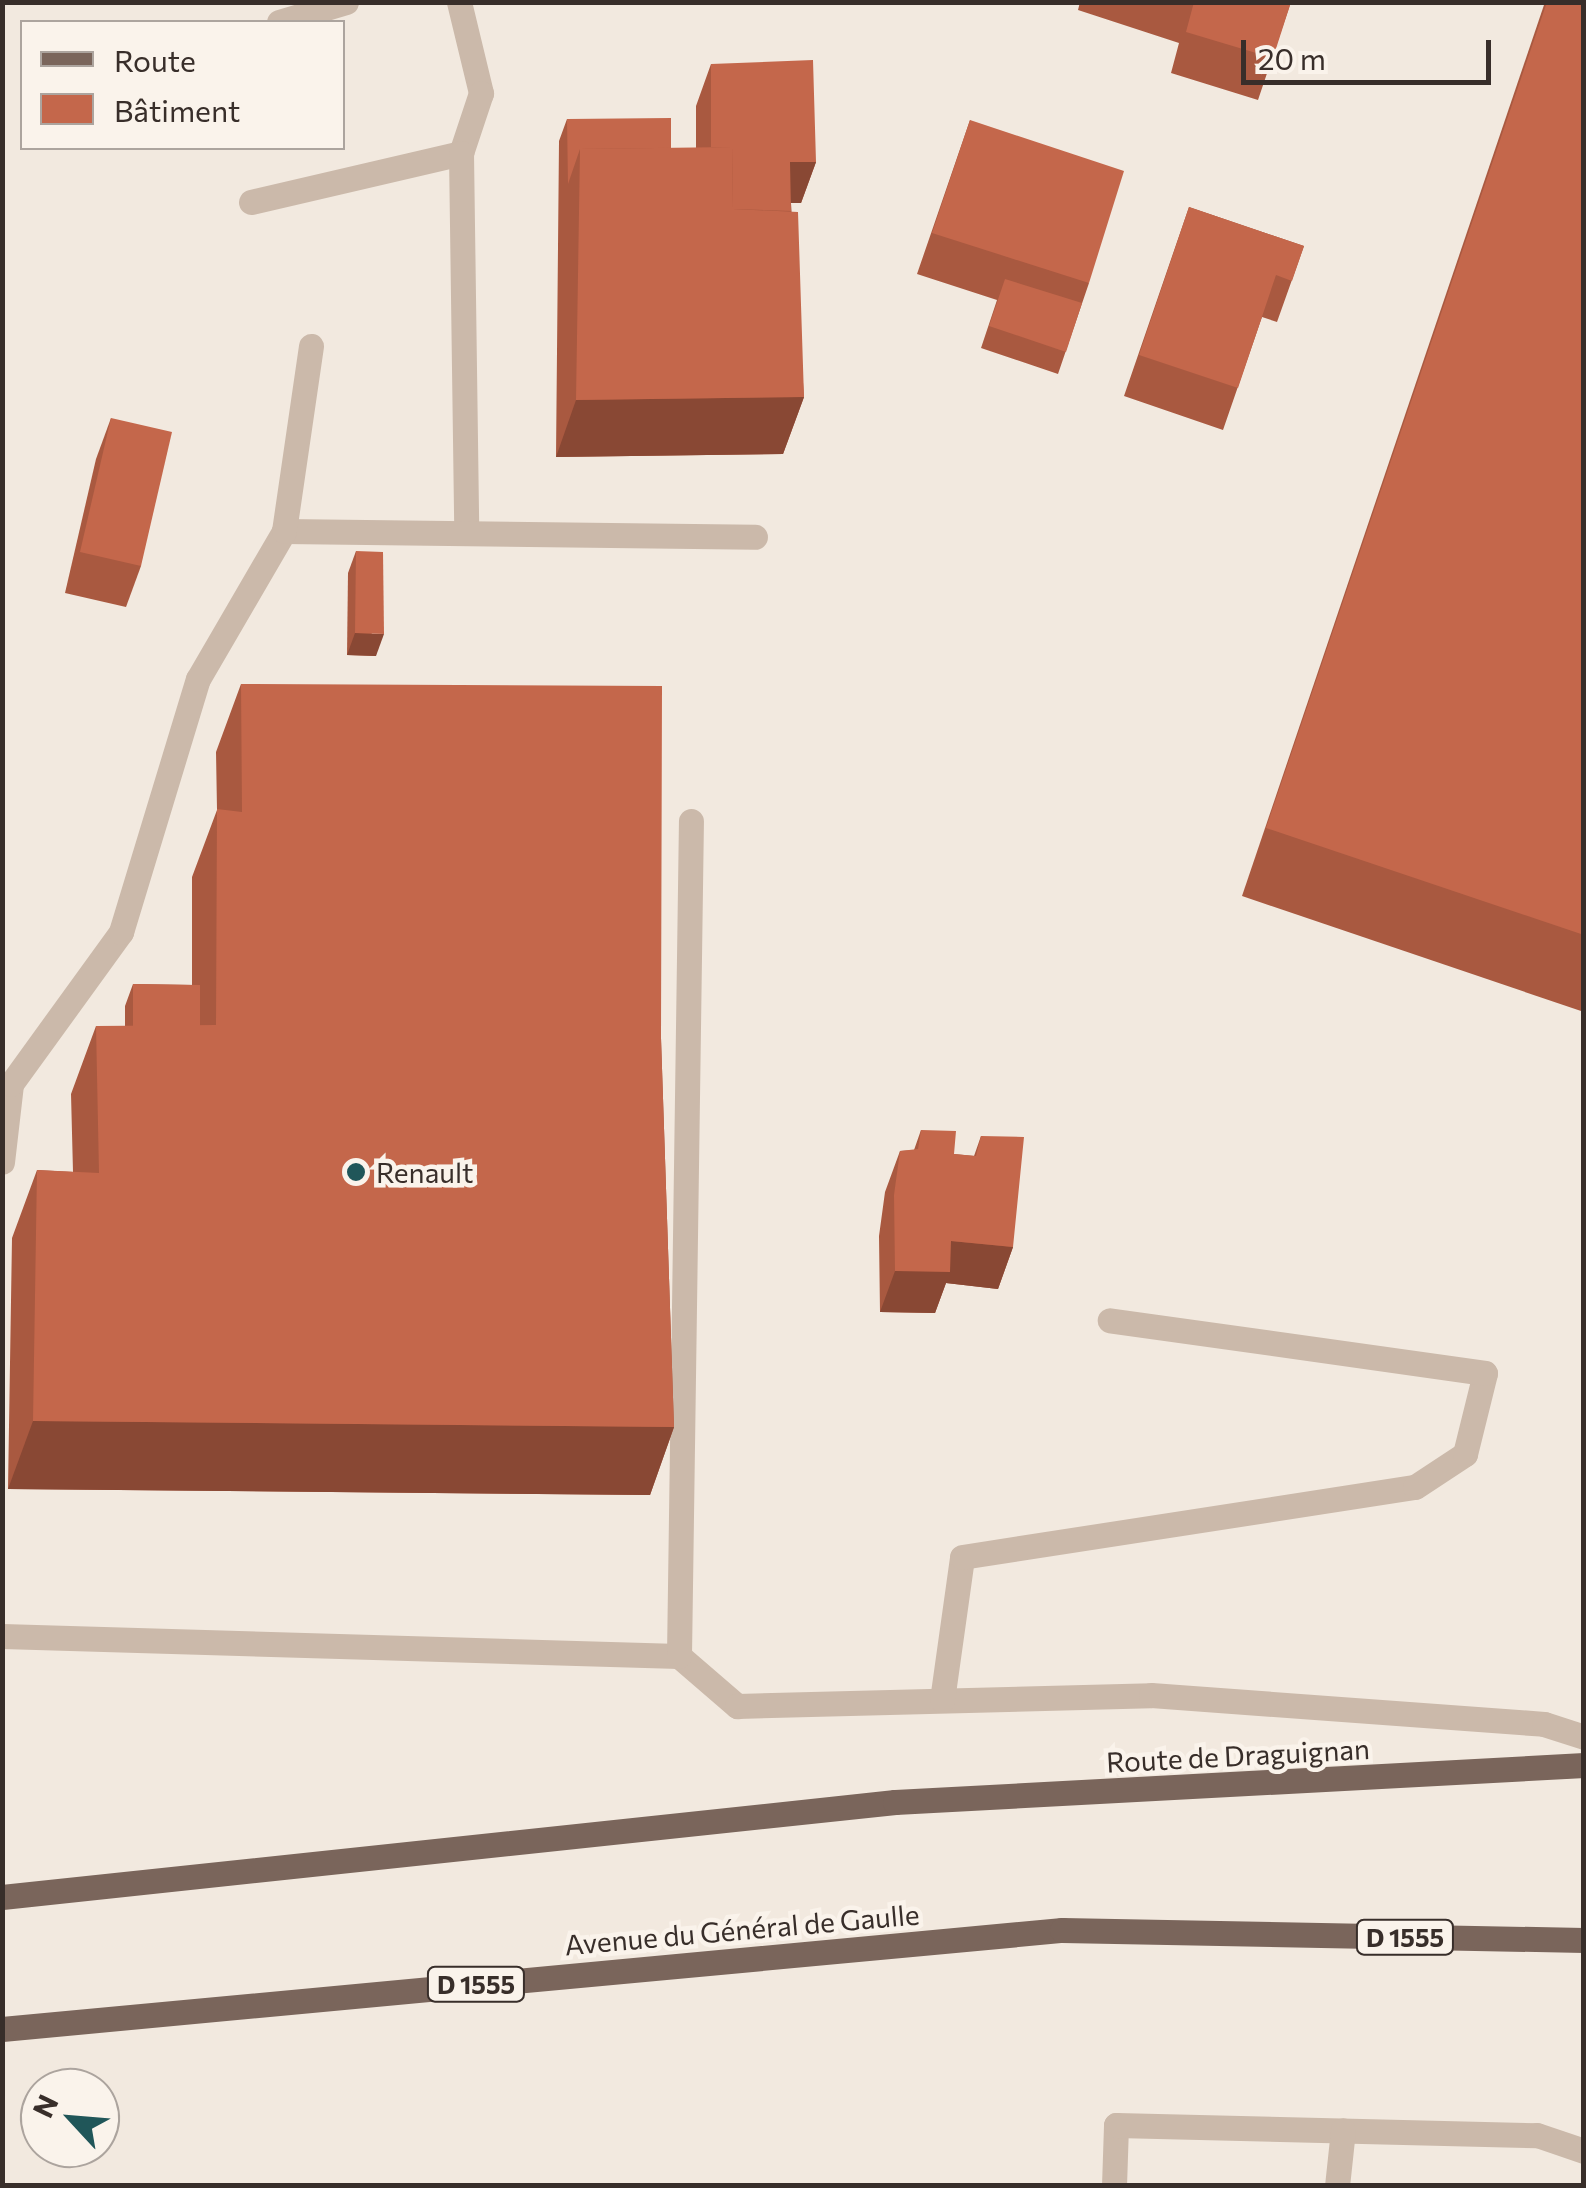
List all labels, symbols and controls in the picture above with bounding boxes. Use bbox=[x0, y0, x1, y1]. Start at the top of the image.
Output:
legend bbox=[20, 20, 345, 150]
scale bar bbox=[1246, 20, 1496, 82]
text: 20 m bbox=[1258, 39, 1326, 76]
text: Route bbox=[114, 41, 196, 78]
text: Bâtiment bbox=[114, 91, 240, 128]
place label: Renault bbox=[376, 1155, 474, 1189]
marker: Renault bbox=[345, 1161, 367, 1183]
street label: Route de Draguignan bbox=[1105, 1731, 1371, 1779]
street label: Avenue du Général de Gaulle bbox=[563, 1897, 921, 1961]
road number: D 1555 bbox=[1355, 1917, 1455, 1957]
road number: D 1555 bbox=[426, 1964, 526, 2004]
north arrow bbox=[20, 2068, 120, 2168]
text: N bbox=[25, 2089, 65, 2123]

